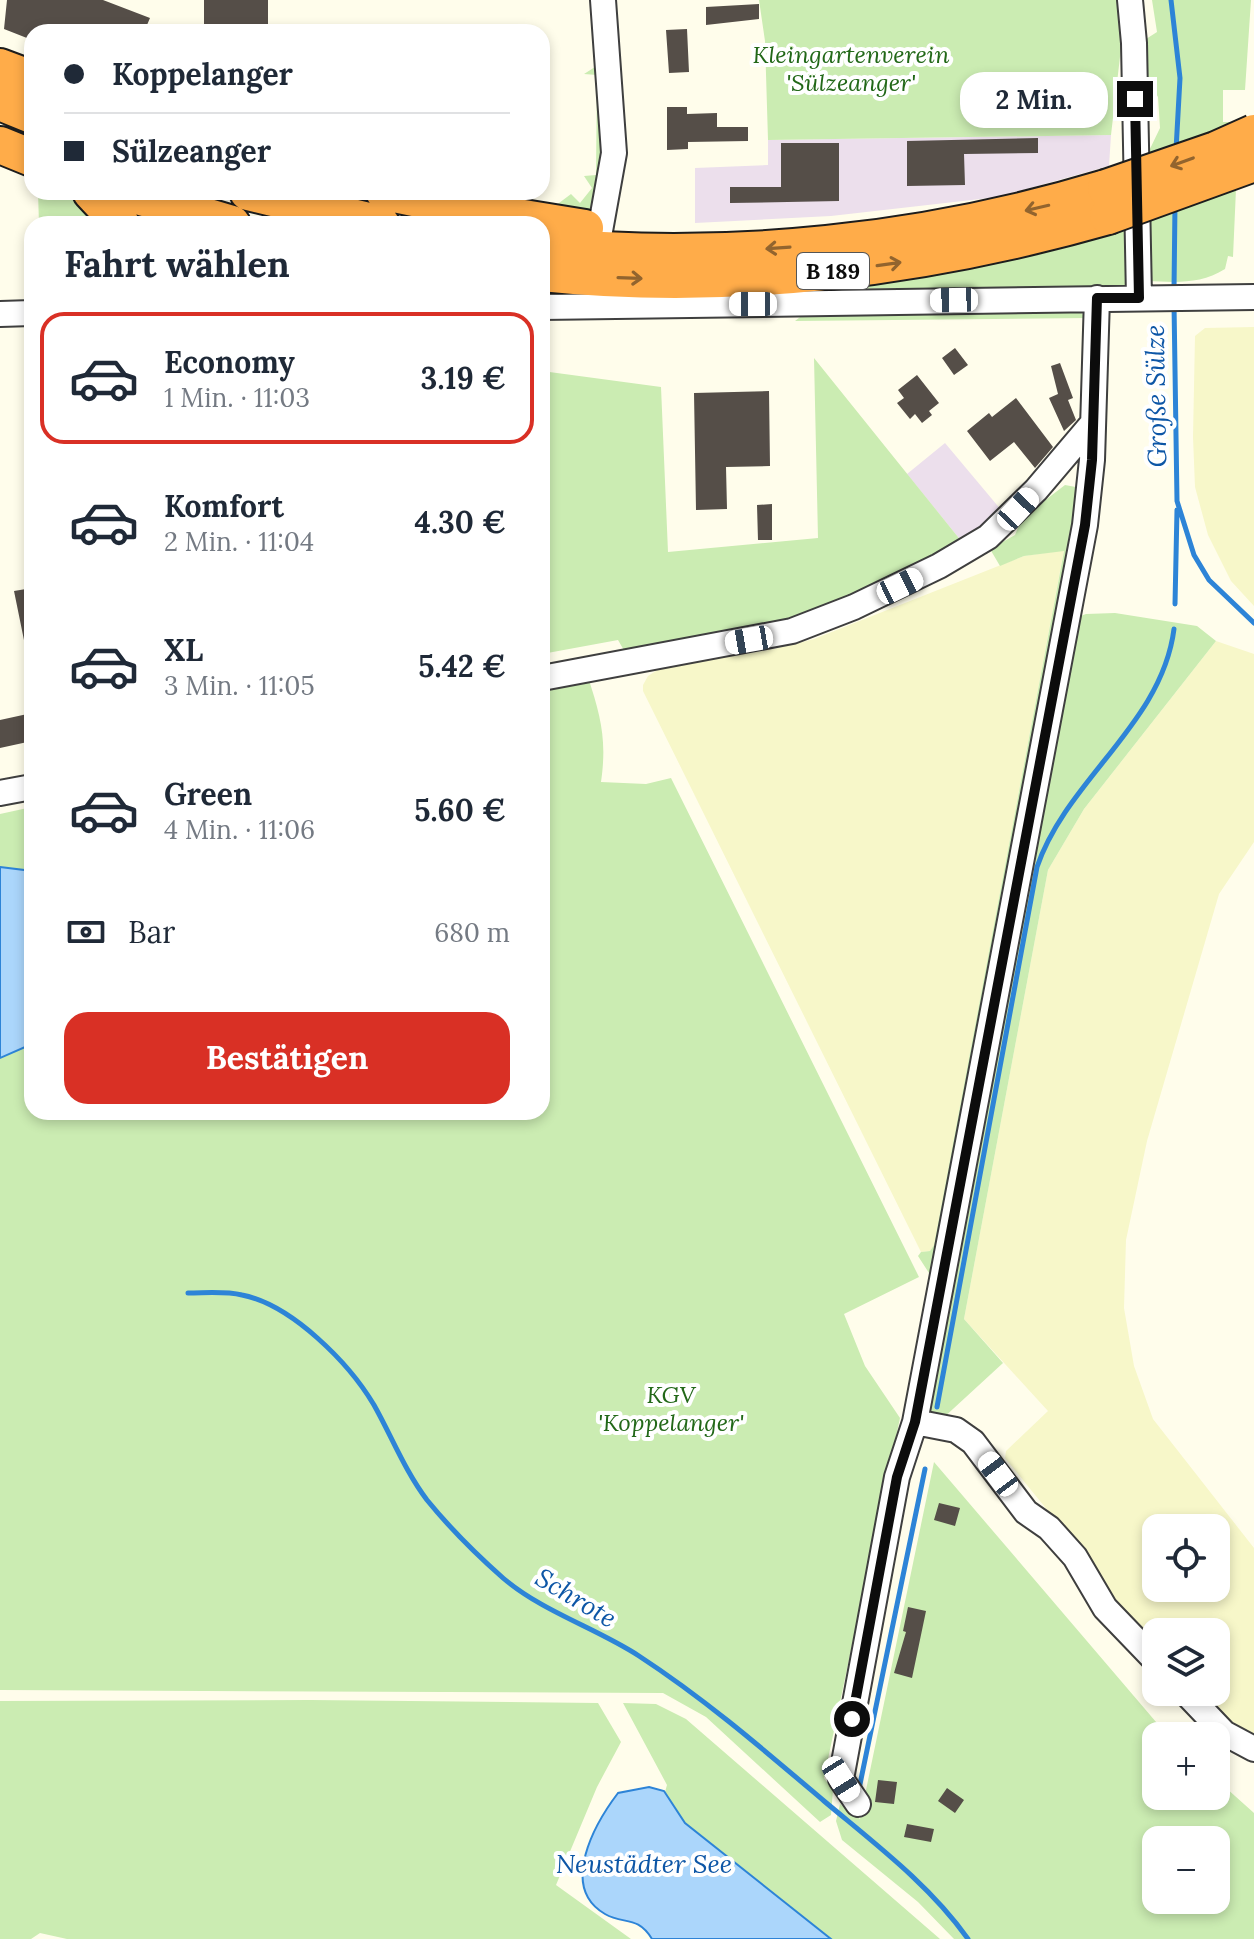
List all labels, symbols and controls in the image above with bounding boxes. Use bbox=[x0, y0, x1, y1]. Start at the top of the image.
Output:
park label: Kleingartenverein 'Sülzeanger' bbox=[753, 39, 950, 98]
text: Koppelanger bbox=[112, 55, 293, 93]
callout: 2 Min. bbox=[959, 71, 1107, 127]
route end bbox=[1117, 81, 1153, 117]
text: 2 Min. bbox=[996, 83, 1072, 116]
text: Sülzeanger bbox=[112, 132, 271, 170]
one-way arrow bbox=[1170, 156, 1195, 171]
one-way arrow bbox=[1024, 201, 1050, 216]
text: Fahrt wählen bbox=[64, 241, 290, 287]
one-way arrow bbox=[765, 241, 792, 256]
road number: B 189 bbox=[797, 253, 869, 289]
one-way arrow bbox=[876, 256, 901, 271]
one-way arrow bbox=[616, 271, 643, 286]
car bbox=[930, 288, 978, 312]
car bbox=[729, 292, 777, 316]
water label: Große Sülze bbox=[1138, 324, 1173, 468]
icon: car bbox=[68, 342, 140, 414]
text: Economy bbox=[164, 343, 295, 381]
text: 3.19 € bbox=[421, 359, 506, 397]
text: 1 Min. · 11:03 bbox=[164, 381, 310, 414]
car bbox=[993, 483, 1043, 535]
icon: car bbox=[68, 486, 140, 558]
text: Komfort bbox=[164, 487, 284, 525]
text: 4.30 € bbox=[415, 503, 506, 541]
text: 2 Min. · 11:04 bbox=[164, 525, 314, 558]
car bbox=[873, 565, 927, 607]
car bbox=[723, 624, 775, 656]
icon: car bbox=[68, 630, 140, 702]
text: XL bbox=[164, 631, 203, 669]
text: 5.42 € bbox=[418, 647, 506, 685]
text: 3 Min. · 11:05 bbox=[164, 669, 315, 702]
icon: car bbox=[68, 774, 140, 846]
text: Green bbox=[164, 775, 252, 813]
text: 5.60 € bbox=[414, 791, 506, 829]
text: 4 Min. · 11:06 bbox=[164, 813, 315, 846]
icon: cash bbox=[64, 910, 108, 954]
text: Bar bbox=[128, 913, 175, 951]
text: 680 m bbox=[434, 916, 510, 949]
button: Bestätigen bbox=[64, 1012, 510, 1104]
park label: KGV 'Koppelanger' bbox=[598, 1379, 744, 1438]
car bbox=[974, 1448, 1022, 1500]
map controls bbox=[1142, 1514, 1230, 1914]
button: locate bbox=[1142, 1514, 1230, 1602]
water label: Schrote bbox=[530, 1561, 623, 1635]
button: layers bbox=[1142, 1618, 1230, 1706]
route start bbox=[834, 1701, 870, 1737]
button: + bbox=[1142, 1722, 1230, 1810]
car bbox=[818, 1752, 864, 1806]
button: − bbox=[1142, 1826, 1230, 1914]
water label: Neustädter See bbox=[556, 1847, 732, 1880]

